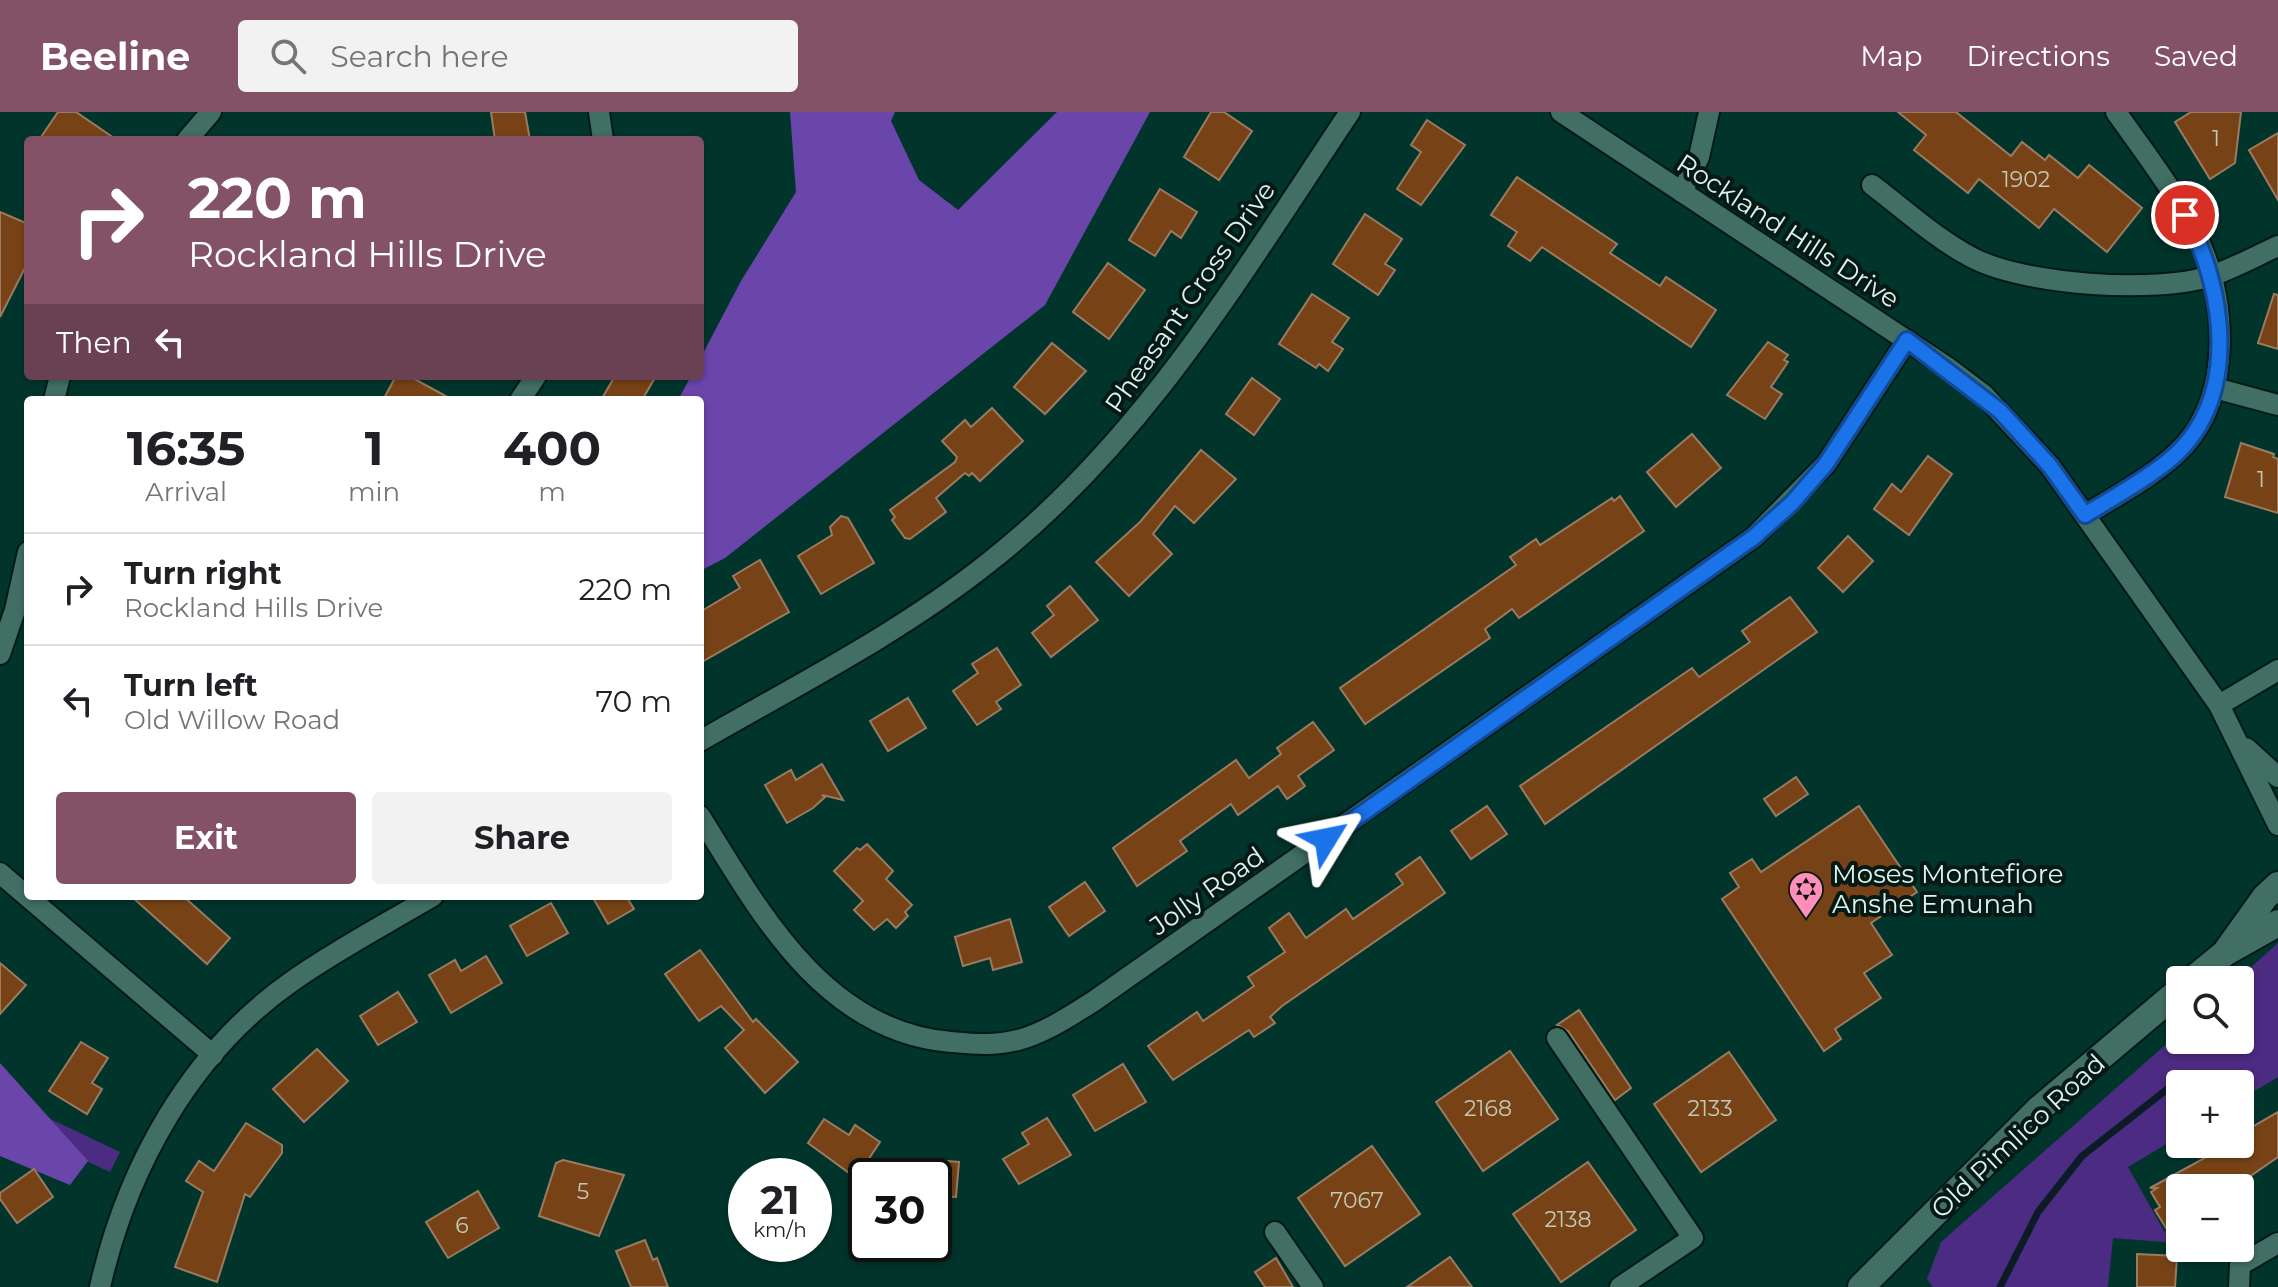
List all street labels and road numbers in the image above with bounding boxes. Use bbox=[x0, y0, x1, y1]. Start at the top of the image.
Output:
street label: Rockland Hills Drive bbox=[1671, 147, 1905, 315]
street label: Pheasant Cross Drive bbox=[1098, 175, 1282, 419]
street label: Jolly Road bbox=[1143, 840, 1270, 943]
street label: Old Pimlico Road bbox=[1924, 1047, 2112, 1225]

